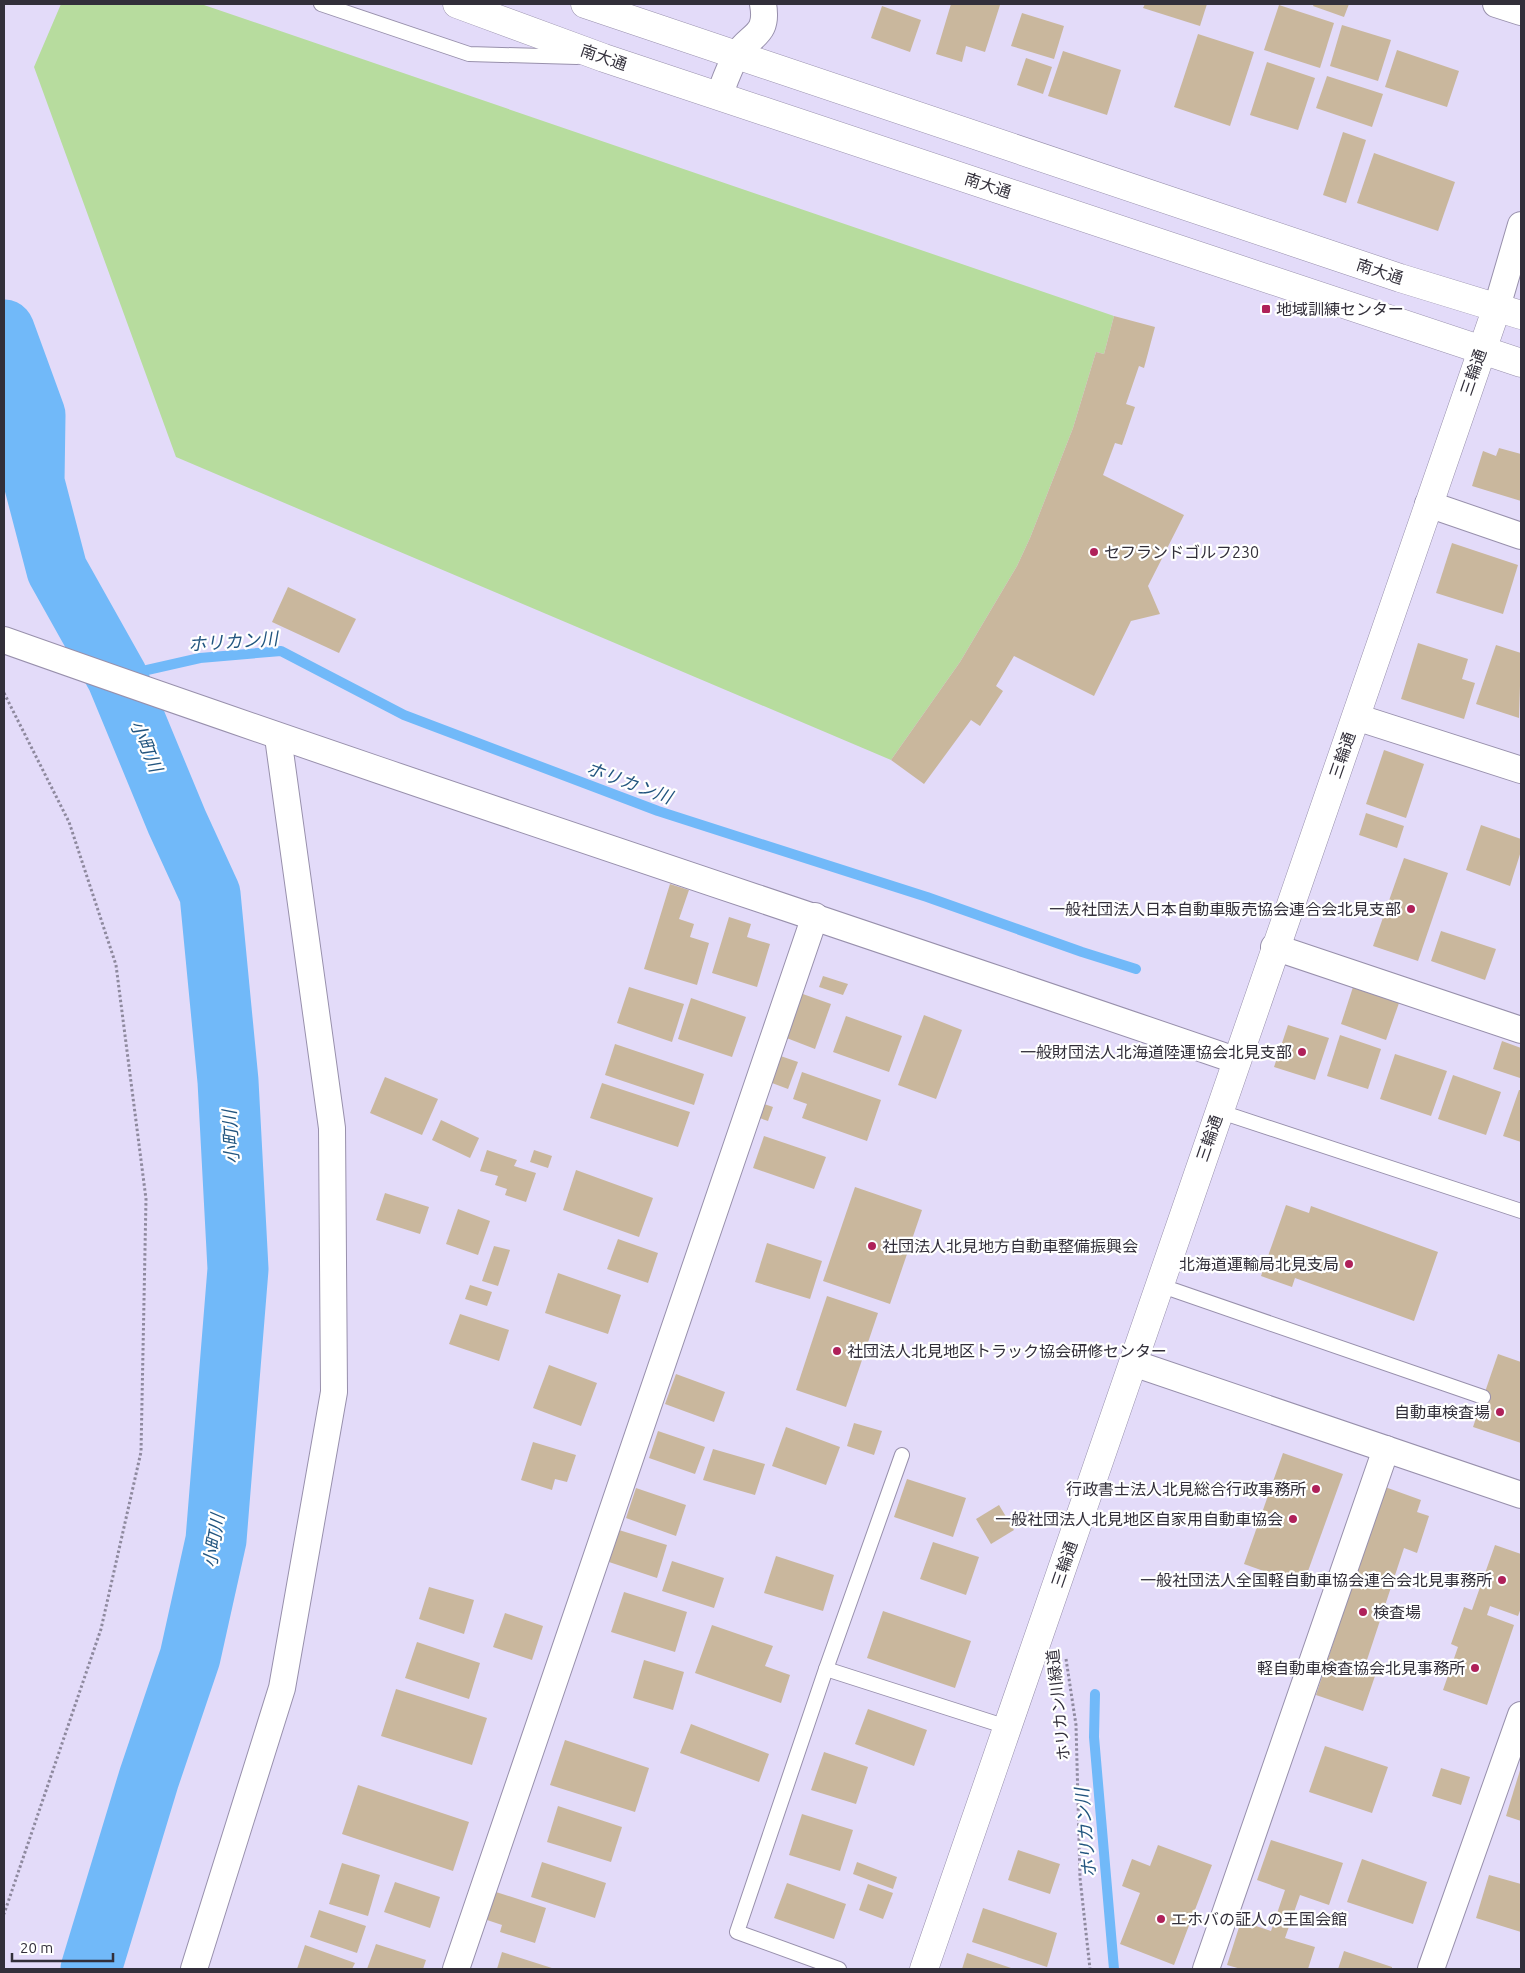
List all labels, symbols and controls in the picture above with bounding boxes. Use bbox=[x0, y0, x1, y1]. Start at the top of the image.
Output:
street label: 南大通 bbox=[578, 41, 630, 73]
street label: 南大通 bbox=[962, 169, 1014, 201]
street label: 南大通 bbox=[1354, 255, 1406, 287]
place label: 地域訓練センター bbox=[1276, 300, 1404, 318]
marker: 地域訓練センター bbox=[1260, 303, 1272, 315]
street label: 三輪通 bbox=[1457, 346, 1489, 398]
place label: セフランドゴルフ230 bbox=[1104, 543, 1259, 561]
marker: セフランドゴルフ230 bbox=[1088, 546, 1100, 558]
water label: ホリカン川 bbox=[187, 628, 281, 654]
water label: 小町川 bbox=[127, 717, 167, 776]
street label: 三輪通 bbox=[1326, 729, 1358, 781]
water label: ホリカン川 bbox=[584, 757, 677, 808]
place label: 一般社団法人日本自動車販売協会連合会北見支部 bbox=[1049, 900, 1401, 918]
marker: 一般社団法人日本自動車販売協会連合会北見支部 bbox=[1405, 903, 1417, 915]
place label: 一般財団法人北海道陸運協会北見支部 bbox=[1020, 1043, 1292, 1061]
marker: 一般財団法人北海道陸運協会北見支部 bbox=[1296, 1046, 1308, 1058]
water label: 小町川 bbox=[218, 1108, 241, 1165]
street label: 三輪通 bbox=[1193, 1112, 1225, 1164]
place label: 社団法人北見地方自動車整備振興会 bbox=[882, 1237, 1138, 1255]
marker: 社団法人北見地方自動車整備振興会 bbox=[866, 1240, 878, 1252]
place label: 北海道運輸局北見支局 bbox=[1179, 1255, 1339, 1273]
marker: 北海道運輸局北見支局 bbox=[1343, 1258, 1355, 1270]
place label: 社団法人北見地区トラック協会研修センター bbox=[847, 1342, 1167, 1360]
marker: 社団法人北見地区トラック協会研修センター bbox=[831, 1345, 843, 1357]
place label: 自動車検査場 bbox=[1394, 1403, 1490, 1421]
marker: 自動車検査場 bbox=[1494, 1406, 1506, 1418]
place label: 行政書士法人北見総合行政事務所 bbox=[1066, 1480, 1306, 1498]
marker: 行政書士法人北見総合行政事務所 bbox=[1310, 1483, 1322, 1495]
place label: 一般社団法人北見地区自家用自動車協会 bbox=[995, 1510, 1283, 1528]
water label: 小町川 bbox=[199, 1511, 227, 1569]
marker: 一般社団法人北見地区自家用自動車協会 bbox=[1287, 1513, 1299, 1525]
street label: 三輪通 bbox=[1048, 1538, 1080, 1590]
place label: 一般社団法人全国軽自動車協会連合会北見事務所 bbox=[1140, 1571, 1492, 1589]
marker: 一般社団法人全国軽自動車協会連合会北見事務所 bbox=[1496, 1574, 1508, 1586]
place label: 検査場 bbox=[1373, 1603, 1421, 1621]
marker: 検査場 bbox=[1357, 1606, 1369, 1618]
street label: ホリカン川緑道 bbox=[1043, 1648, 1073, 1762]
place label: 軽自動車検査協会北見事務所 bbox=[1257, 1659, 1465, 1677]
marker: 軽自動車検査協会北見事務所 bbox=[1469, 1662, 1481, 1674]
water label: ホリカン川 bbox=[1071, 1785, 1099, 1879]
place label: エホバの証人の王国会館 bbox=[1171, 1910, 1347, 1928]
marker: エホバの証人の王国会館 bbox=[1155, 1913, 1167, 1925]
scale bar bbox=[12, 1930, 114, 1962]
text: 20 m bbox=[20, 1939, 53, 1956]

